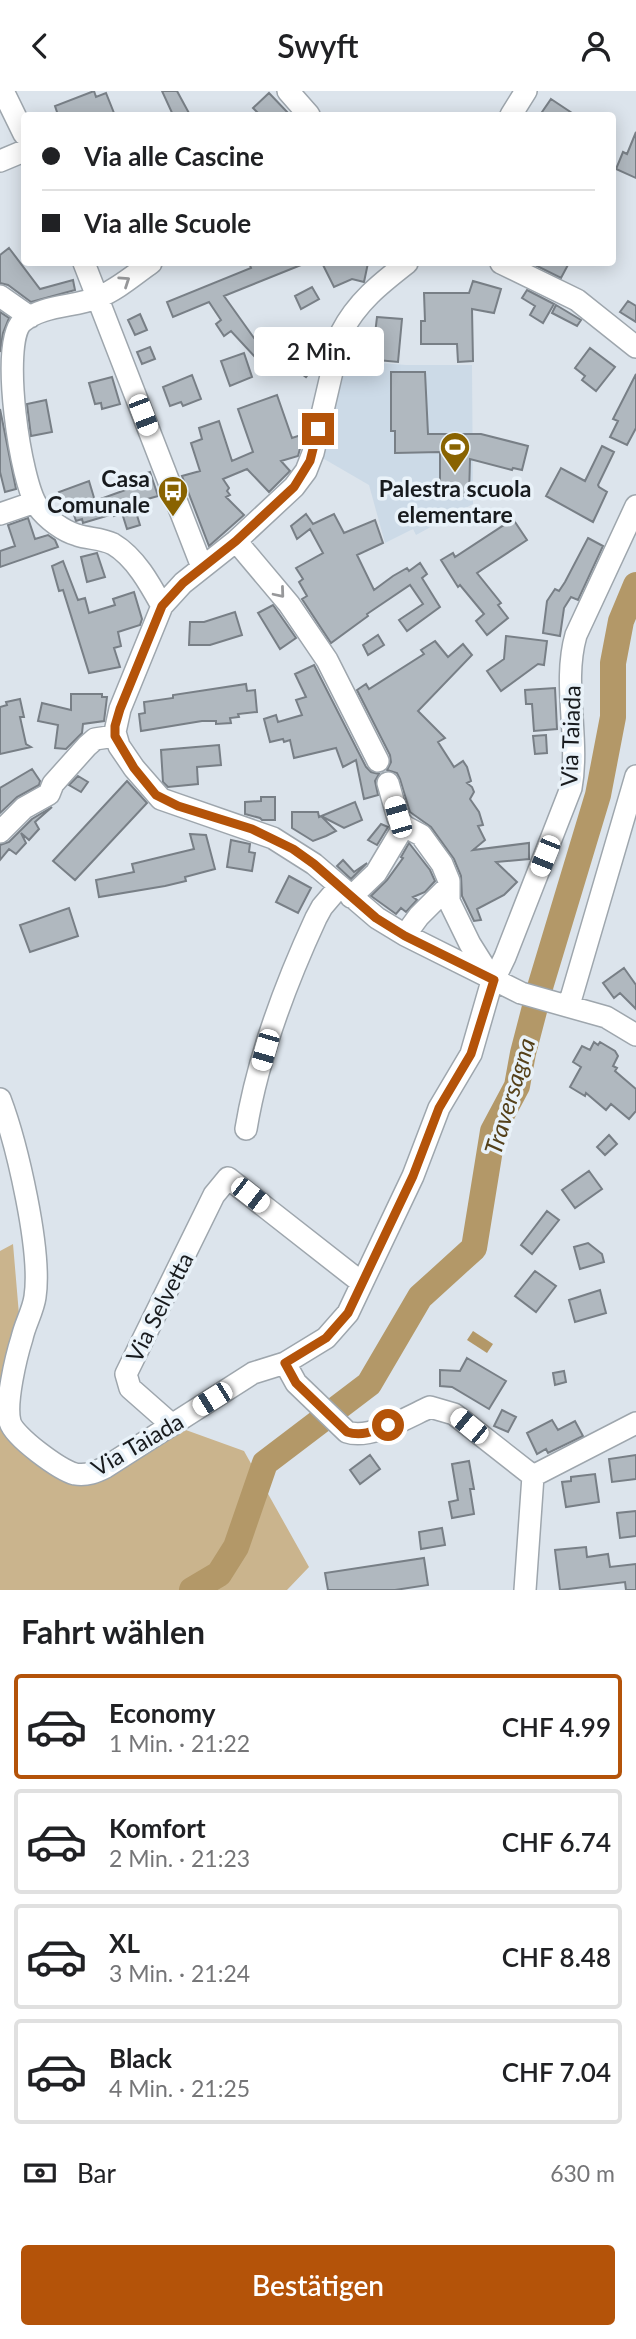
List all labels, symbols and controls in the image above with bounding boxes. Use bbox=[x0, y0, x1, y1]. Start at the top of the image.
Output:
text: Swyft bbox=[277, 26, 359, 65]
icon: back bbox=[21, 27, 59, 65]
icon: person bbox=[577, 27, 615, 65]
text: Via alle Cascine bbox=[84, 140, 264, 172]
text: Via alle Scuole bbox=[84, 207, 251, 239]
one-way arrow bbox=[117, 277, 130, 290]
callout: 2 Min. bbox=[253, 327, 383, 377]
text: 2 Min. bbox=[287, 337, 351, 365]
car bbox=[126, 392, 161, 438]
route end bbox=[302, 413, 334, 445]
sports icon: Palestra scuola elementare bbox=[438, 430, 472, 474]
place label: Casa Comunale bbox=[47, 464, 150, 518]
bus stop icon: Casa Comunale bbox=[156, 474, 190, 518]
place label: Palestra scuola elementare bbox=[379, 474, 531, 528]
one-way arrow bbox=[271, 586, 284, 598]
street label: Via Taiada bbox=[554, 685, 586, 787]
car bbox=[383, 794, 414, 840]
car bbox=[528, 833, 563, 879]
car bbox=[250, 1027, 281, 1073]
water label: Traversagna bbox=[478, 1034, 540, 1158]
car bbox=[227, 1174, 274, 1216]
street label: Via Selvetta bbox=[119, 1248, 199, 1366]
car bbox=[189, 1379, 236, 1419]
car bbox=[447, 1404, 492, 1448]
street label: Via Taiada bbox=[86, 1407, 188, 1481]
route start bbox=[372, 1409, 404, 1441]
text: Fahrt wählen bbox=[21, 1612, 205, 1651]
icon: car bbox=[25, 1695, 88, 1758]
text: Economy bbox=[109, 1697, 215, 1729]
text: CHF 4.99 bbox=[502, 1711, 611, 1743]
text: 1 Min. · 21:22 bbox=[109, 1729, 250, 1757]
icon: car bbox=[25, 1810, 88, 1873]
text: Komfort bbox=[109, 1812, 206, 1844]
text: CHF 6.74 bbox=[502, 1826, 611, 1858]
text: 2 Min. · 21:23 bbox=[109, 1844, 250, 1872]
icon: car bbox=[25, 1925, 88, 1988]
text: XL bbox=[109, 1927, 140, 1959]
text: CHF 8.48 bbox=[502, 1941, 611, 1973]
text: 3 Min. · 21:24 bbox=[109, 1959, 250, 1987]
icon: car bbox=[25, 2040, 88, 2103]
text: Black bbox=[109, 2042, 172, 2074]
text: CHF 7.04 bbox=[502, 2056, 611, 2088]
text: 4 Min. · 21:25 bbox=[109, 2074, 250, 2102]
icon: cash bbox=[21, 2154, 59, 2192]
text: Bar bbox=[77, 2157, 116, 2189]
text: 630 m bbox=[550, 2159, 615, 2187]
button: Bestätigen bbox=[21, 2245, 615, 2325]

